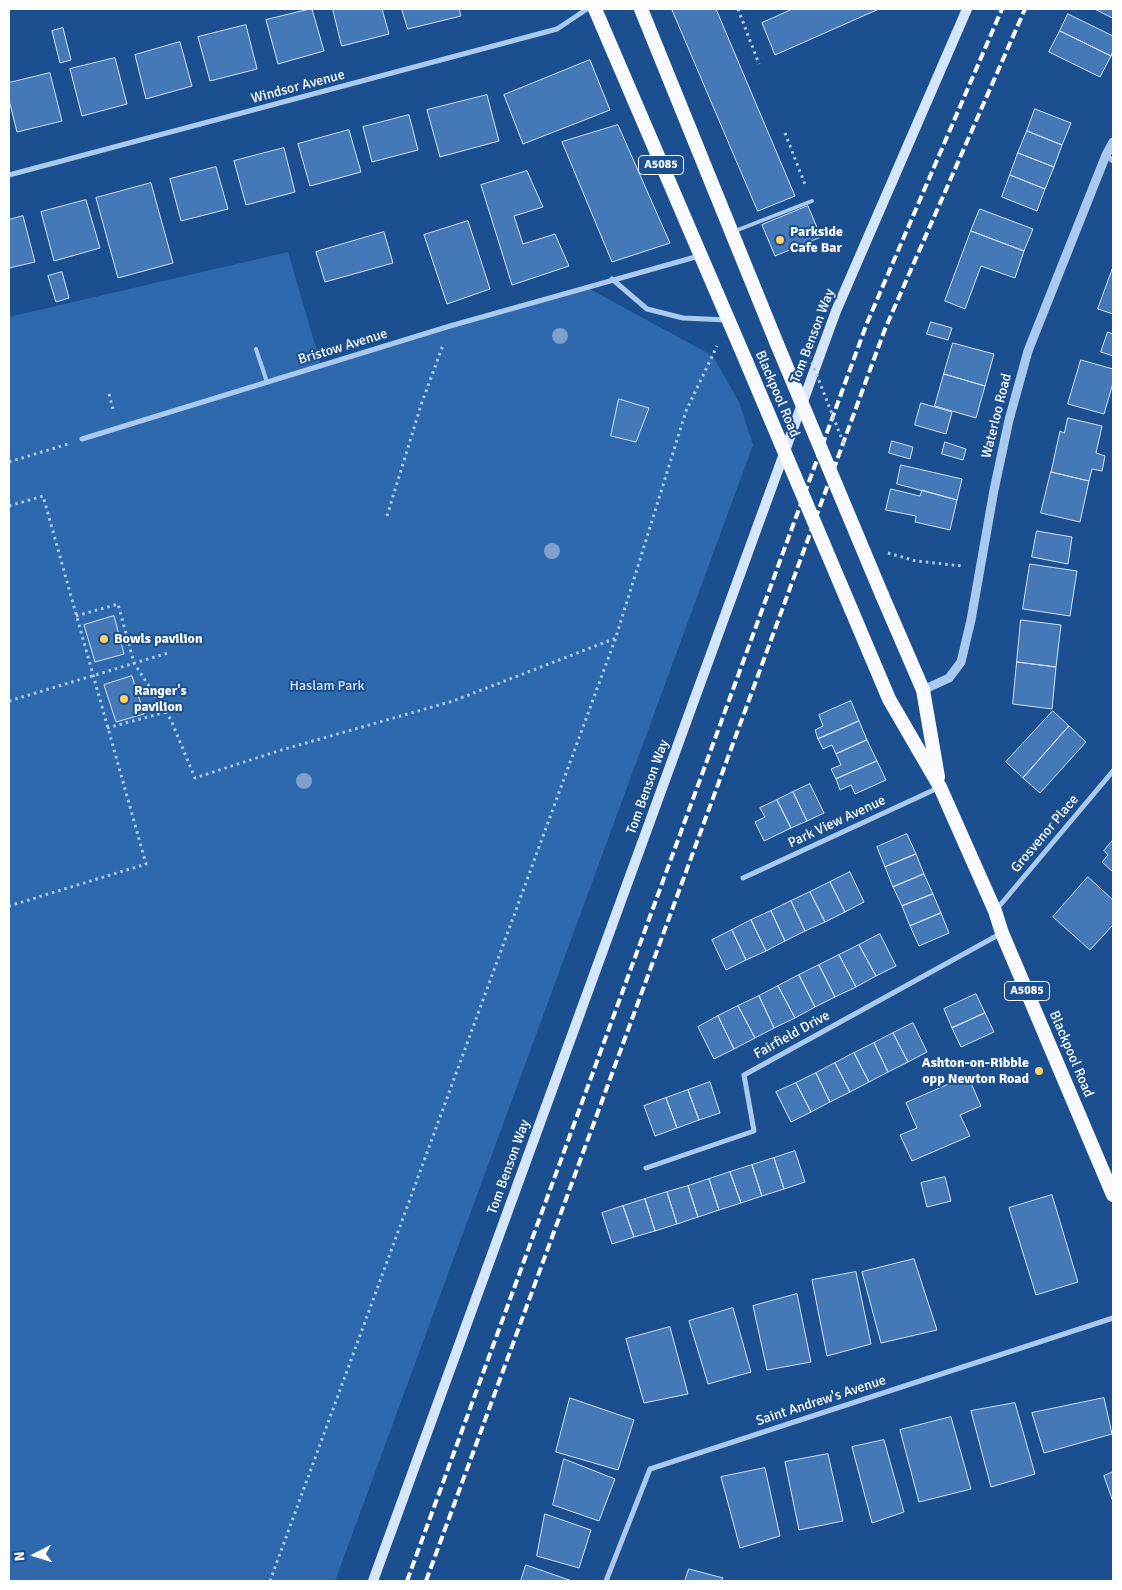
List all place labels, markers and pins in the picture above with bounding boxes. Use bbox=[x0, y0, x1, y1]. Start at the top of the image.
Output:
place label: Parkside Cafe Bar bbox=[790, 224, 843, 256]
marker: Parkside Cafe Bar bbox=[774, 234, 786, 246]
place label: Bowls pavilion bbox=[114, 631, 203, 647]
marker: Bowls pavilion bbox=[98, 633, 110, 645]
place label: Ranger's pavilion bbox=[134, 683, 187, 716]
marker: Ranger's pavilion bbox=[118, 693, 130, 705]
place label: Ashton-on-Ribble opp Newton Road bbox=[922, 1055, 1029, 1088]
marker: Ashton-on-Ribble opp Newton Road bbox=[1033, 1065, 1045, 1077]

